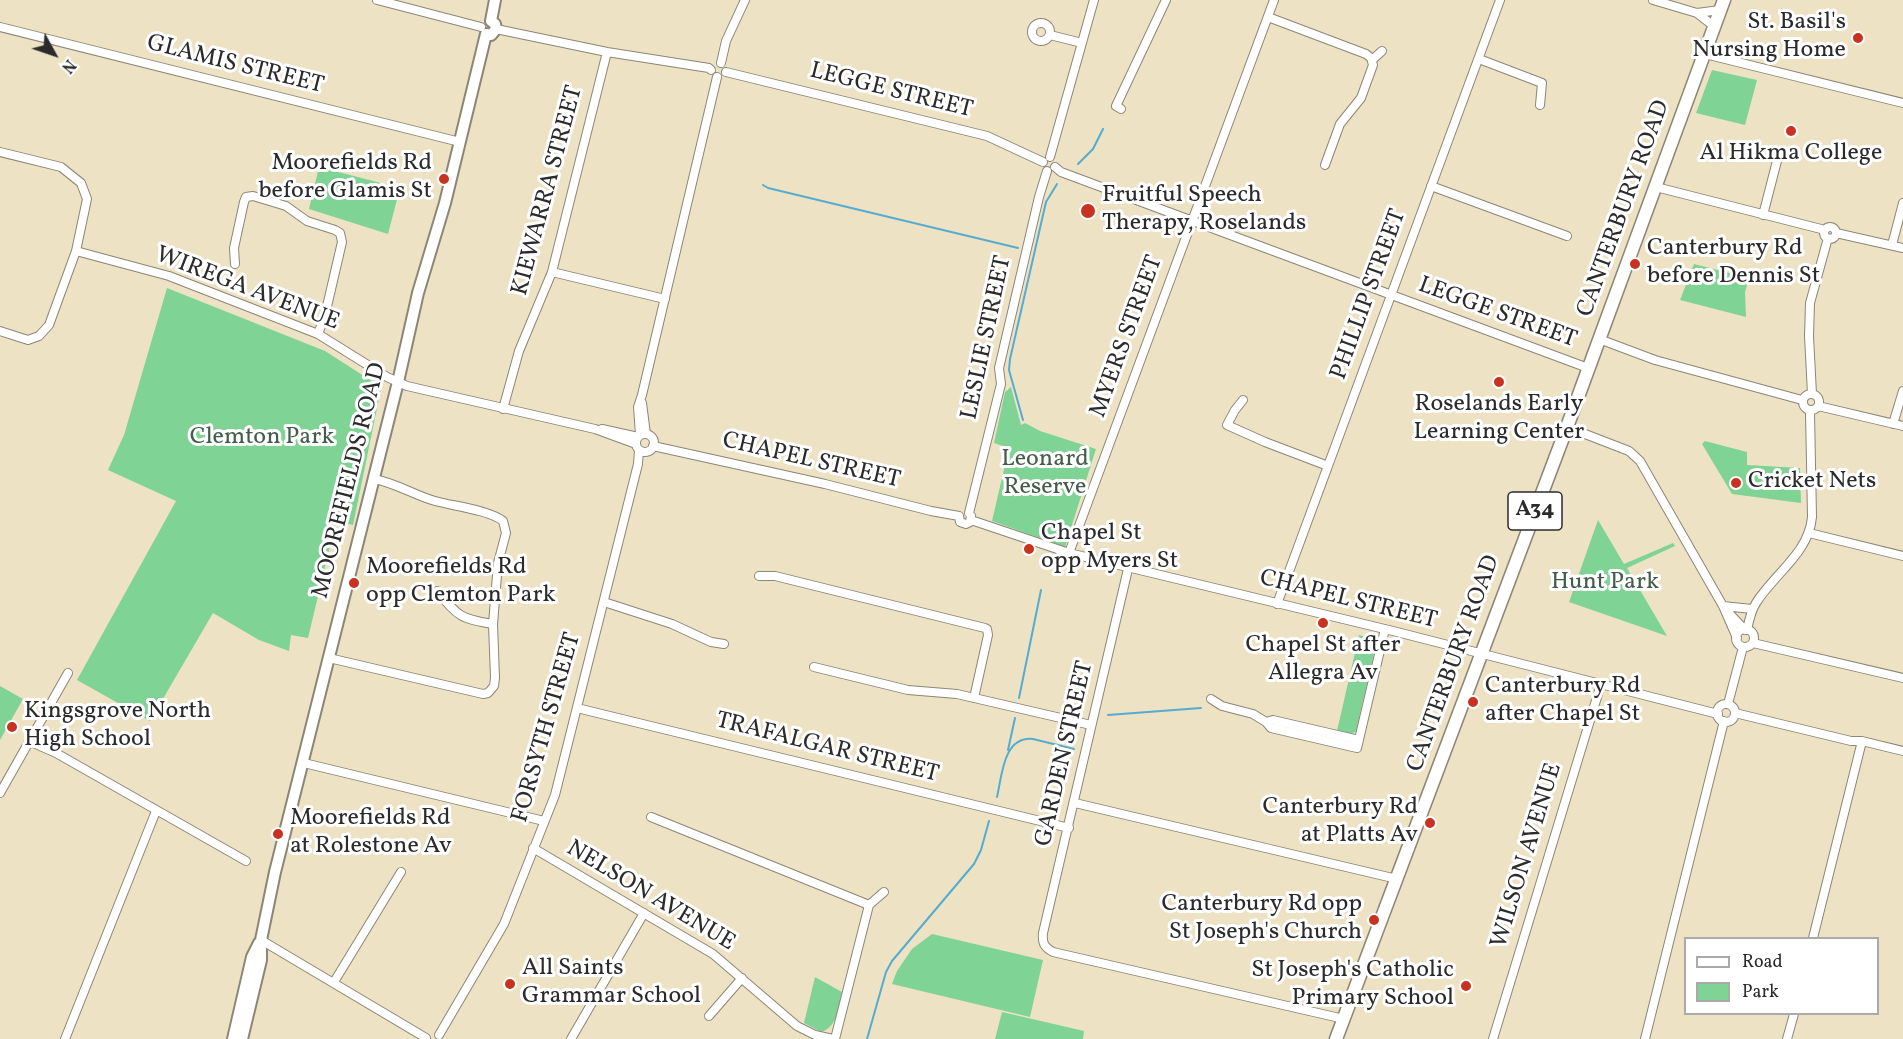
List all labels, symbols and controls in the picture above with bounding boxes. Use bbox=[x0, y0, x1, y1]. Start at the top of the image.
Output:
place label: St. Basil's Nursing Home bbox=[1692, 10, 1846, 66]
north arrow bbox=[24, 24, 84, 84]
street label: GLAMIS STREET bbox=[144, 30, 326, 102]
marker: St. Basil's Nursing Home bbox=[1851, 31, 1865, 45]
text: N bbox=[56, 54, 80, 77]
street label: LEGGE STREET bbox=[807, 58, 975, 126]
street label: KIEWARRA STREET bbox=[507, 83, 591, 299]
street label: CANTERBURY ROAD bbox=[1572, 97, 1678, 321]
marker: Al Hikma College bbox=[1784, 124, 1798, 138]
place label: Al Hikma College bbox=[1700, 141, 1882, 169]
place label: Moorefields Rd before Glamis St bbox=[258, 151, 432, 207]
marker: Moorefields Rd before Glamis St bbox=[437, 172, 451, 186]
place label: Fruitful Speech Therapy, Roselands bbox=[1102, 183, 1306, 239]
marker: Fruitful Speech Therapy, Roselands bbox=[1079, 202, 1097, 220]
street label: PHILLIP STREET bbox=[1326, 206, 1414, 384]
place label: Canterbury Rd before Dennis St bbox=[1647, 236, 1820, 292]
street label: WIREGA AVENUE bbox=[151, 242, 343, 338]
street label: MYERS STREET bbox=[1085, 252, 1171, 422]
street label: LESLIE STREET bbox=[957, 253, 1019, 423]
marker: Canterbury Rd before Dennis St bbox=[1628, 257, 1642, 271]
street label: LEGGE STREET bbox=[1414, 272, 1580, 356]
street label: MOOREFIELDS ROAD bbox=[308, 360, 394, 602]
marker: Roselands Early Learning Center bbox=[1492, 375, 1506, 389]
place label: Roselands Early Learning Center bbox=[1414, 392, 1584, 448]
park label: Clemton Park bbox=[190, 425, 334, 453]
street label: CHAPEL STREET bbox=[719, 428, 903, 496]
park label: Leonard Reserve bbox=[1001, 447, 1089, 503]
place label: Cricket Nets bbox=[1748, 469, 1876, 497]
marker: Cricket Nets bbox=[1729, 476, 1743, 490]
road number: A34 bbox=[1508, 492, 1562, 530]
place label: Chapel St opp Myers St bbox=[1041, 521, 1178, 577]
marker: Chapel St opp Myers St bbox=[1022, 542, 1036, 556]
street label: CANTERBURY ROAD bbox=[1402, 552, 1508, 776]
place label: Moorefields Rd opp Clemton Park bbox=[366, 555, 556, 611]
street label: CHAPEL STREET bbox=[1256, 565, 1440, 637]
park label: Hunt Park bbox=[1551, 570, 1659, 598]
marker: Moorefields Rd opp Clemton Park bbox=[347, 576, 361, 590]
marker: Chapel St after Allegra Av bbox=[1316, 616, 1330, 630]
street label: FORSYTH STREET bbox=[507, 630, 589, 826]
place label: Chapel St after Allegra Av bbox=[1245, 633, 1401, 689]
street label: GARDEN STREET bbox=[1031, 659, 1101, 849]
place label: Canterbury Rd after Chapel St bbox=[1485, 674, 1641, 730]
marker: Canterbury Rd after Chapel St bbox=[1466, 695, 1480, 709]
place label: Kingsgrove North High School bbox=[24, 699, 211, 755]
street label: TRAFALGAR STREET bbox=[713, 707, 941, 791]
marker: Kingsgrove North High School bbox=[5, 720, 19, 734]
street label: WILSON AVENUE bbox=[1486, 760, 1570, 952]
place label: Canterbury Rd at Platts Av bbox=[1262, 795, 1418, 851]
place label: Moorefields Rd at Rolestone Av bbox=[290, 806, 452, 862]
marker: Canterbury Rd at Platts Av bbox=[1423, 816, 1437, 830]
marker: Moorefields Rd at Rolestone Av bbox=[271, 827, 285, 841]
street label: NELSON AVENUE bbox=[560, 835, 740, 959]
place label: Canterbury Rd opp St Joseph's Church bbox=[1161, 892, 1362, 948]
marker: Canterbury Rd opp St Joseph's Church bbox=[1367, 913, 1381, 927]
legend bbox=[1684, 937, 1879, 1015]
text: Road bbox=[1742, 950, 1783, 975]
place label: All Saints Grammar School bbox=[522, 956, 701, 1012]
place label: St Joseph's Catholic Primary School bbox=[1251, 958, 1454, 1014]
marker: All Saints Grammar School bbox=[503, 977, 517, 991]
marker: St Joseph's Catholic Primary School bbox=[1459, 979, 1473, 993]
text: Park bbox=[1742, 980, 1779, 1005]

